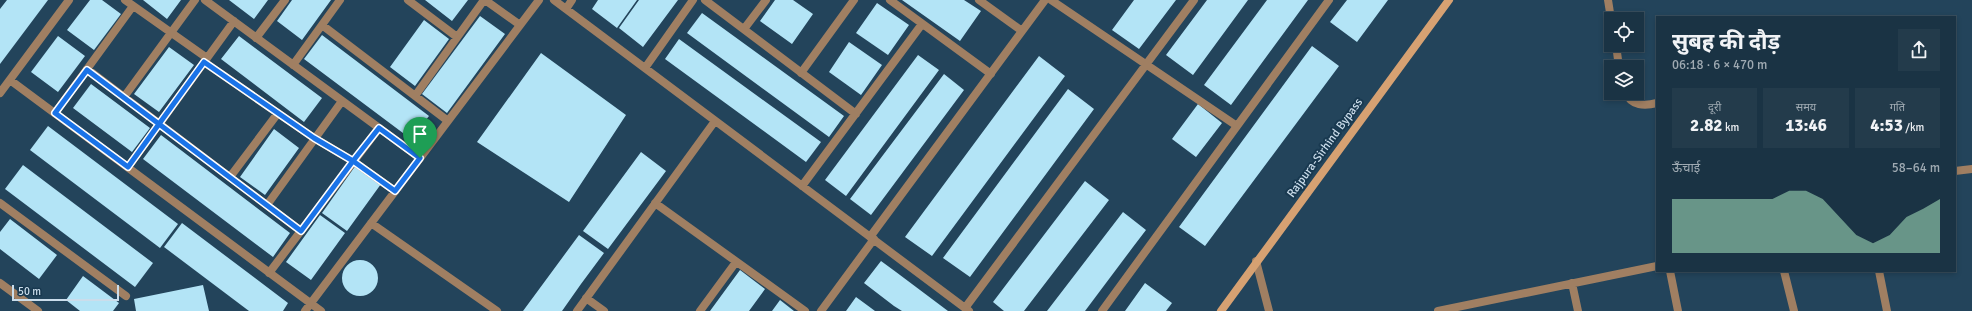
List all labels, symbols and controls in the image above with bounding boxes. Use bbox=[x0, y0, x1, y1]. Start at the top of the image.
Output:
map controls bbox=[1604, 12, 1644, 100]
button: locate bbox=[1604, 12, 1644, 52]
text: सुबह की दौड़ bbox=[1672, 28, 1780, 55]
button: share bbox=[1898, 29, 1940, 71]
text: 06:18 · 6 × 470 m bbox=[1672, 57, 1767, 73]
button: layers bbox=[1604, 60, 1644, 100]
street label: Rajpura-Sirhind Bypass bbox=[1284, 95, 1366, 201]
text: दूरी bbox=[1708, 101, 1721, 114]
text: समय bbox=[1796, 101, 1816, 114]
text: गति bbox=[1890, 101, 1905, 114]
text: 2.82 bbox=[1690, 115, 1723, 136]
text: 13:46 bbox=[1785, 115, 1827, 136]
text: 4:53 bbox=[1870, 115, 1903, 136]
pin bbox=[403, 117, 437, 158]
text: km bbox=[1723, 121, 1739, 134]
text: /km bbox=[1903, 121, 1924, 134]
icon: arrive bbox=[409, 123, 431, 145]
text: ऊँचाई bbox=[1672, 160, 1700, 176]
text: 58–64 m bbox=[1892, 160, 1940, 176]
scale bar bbox=[12, 283, 119, 302]
text: 50 m bbox=[18, 285, 41, 298]

